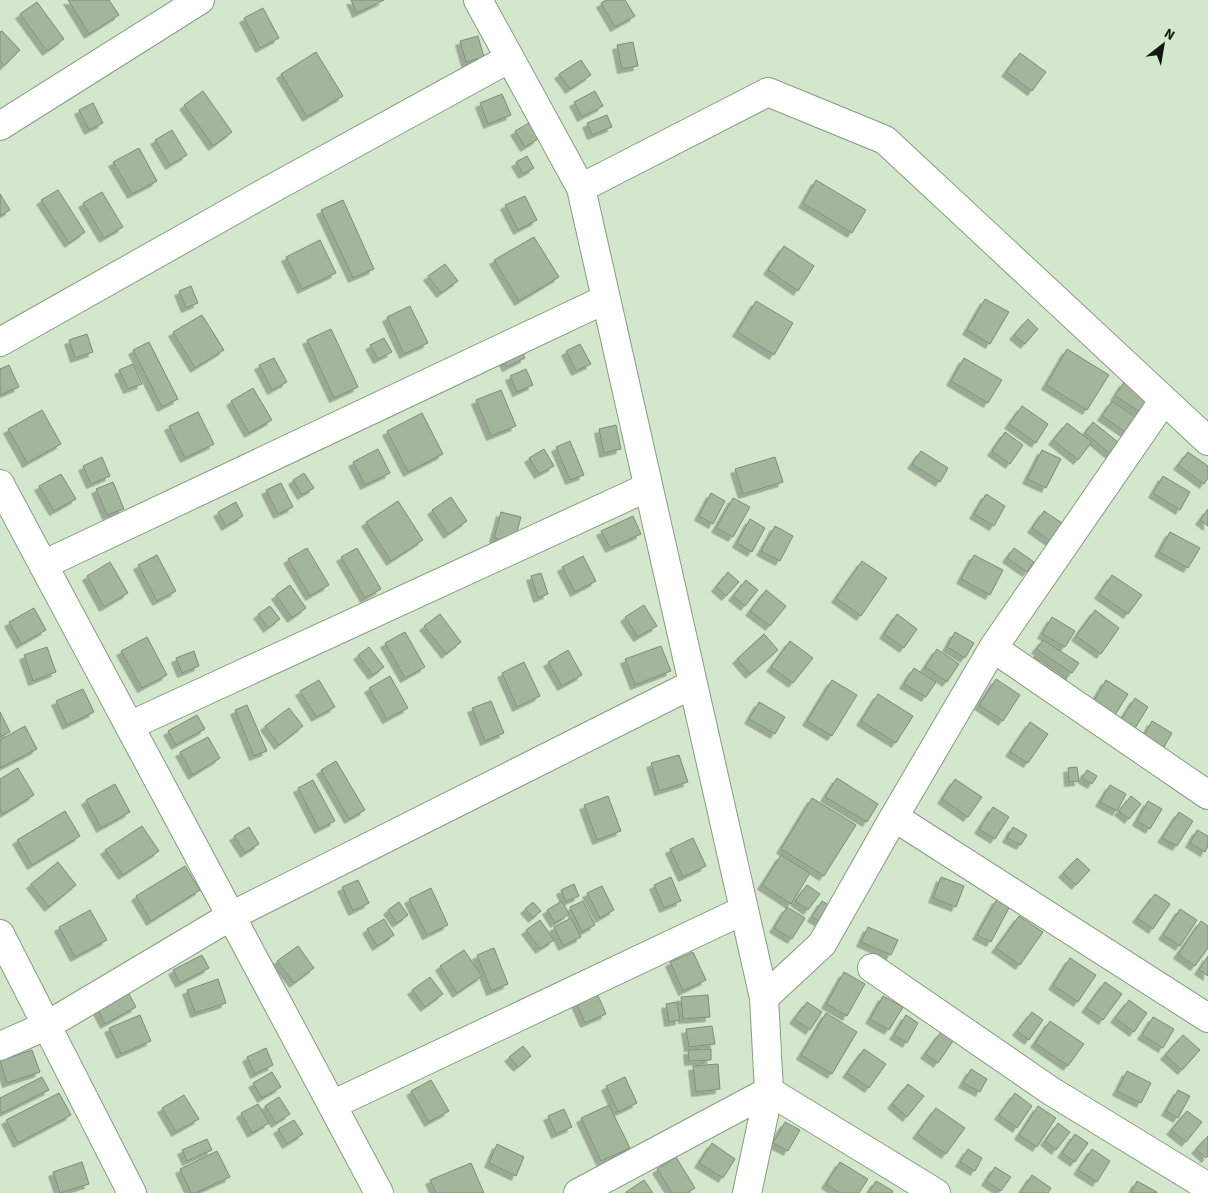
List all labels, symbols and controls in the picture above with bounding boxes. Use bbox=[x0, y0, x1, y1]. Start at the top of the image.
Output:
north arrow bbox=[1138, 20, 1188, 70]
text: N bbox=[1160, 24, 1178, 46]

